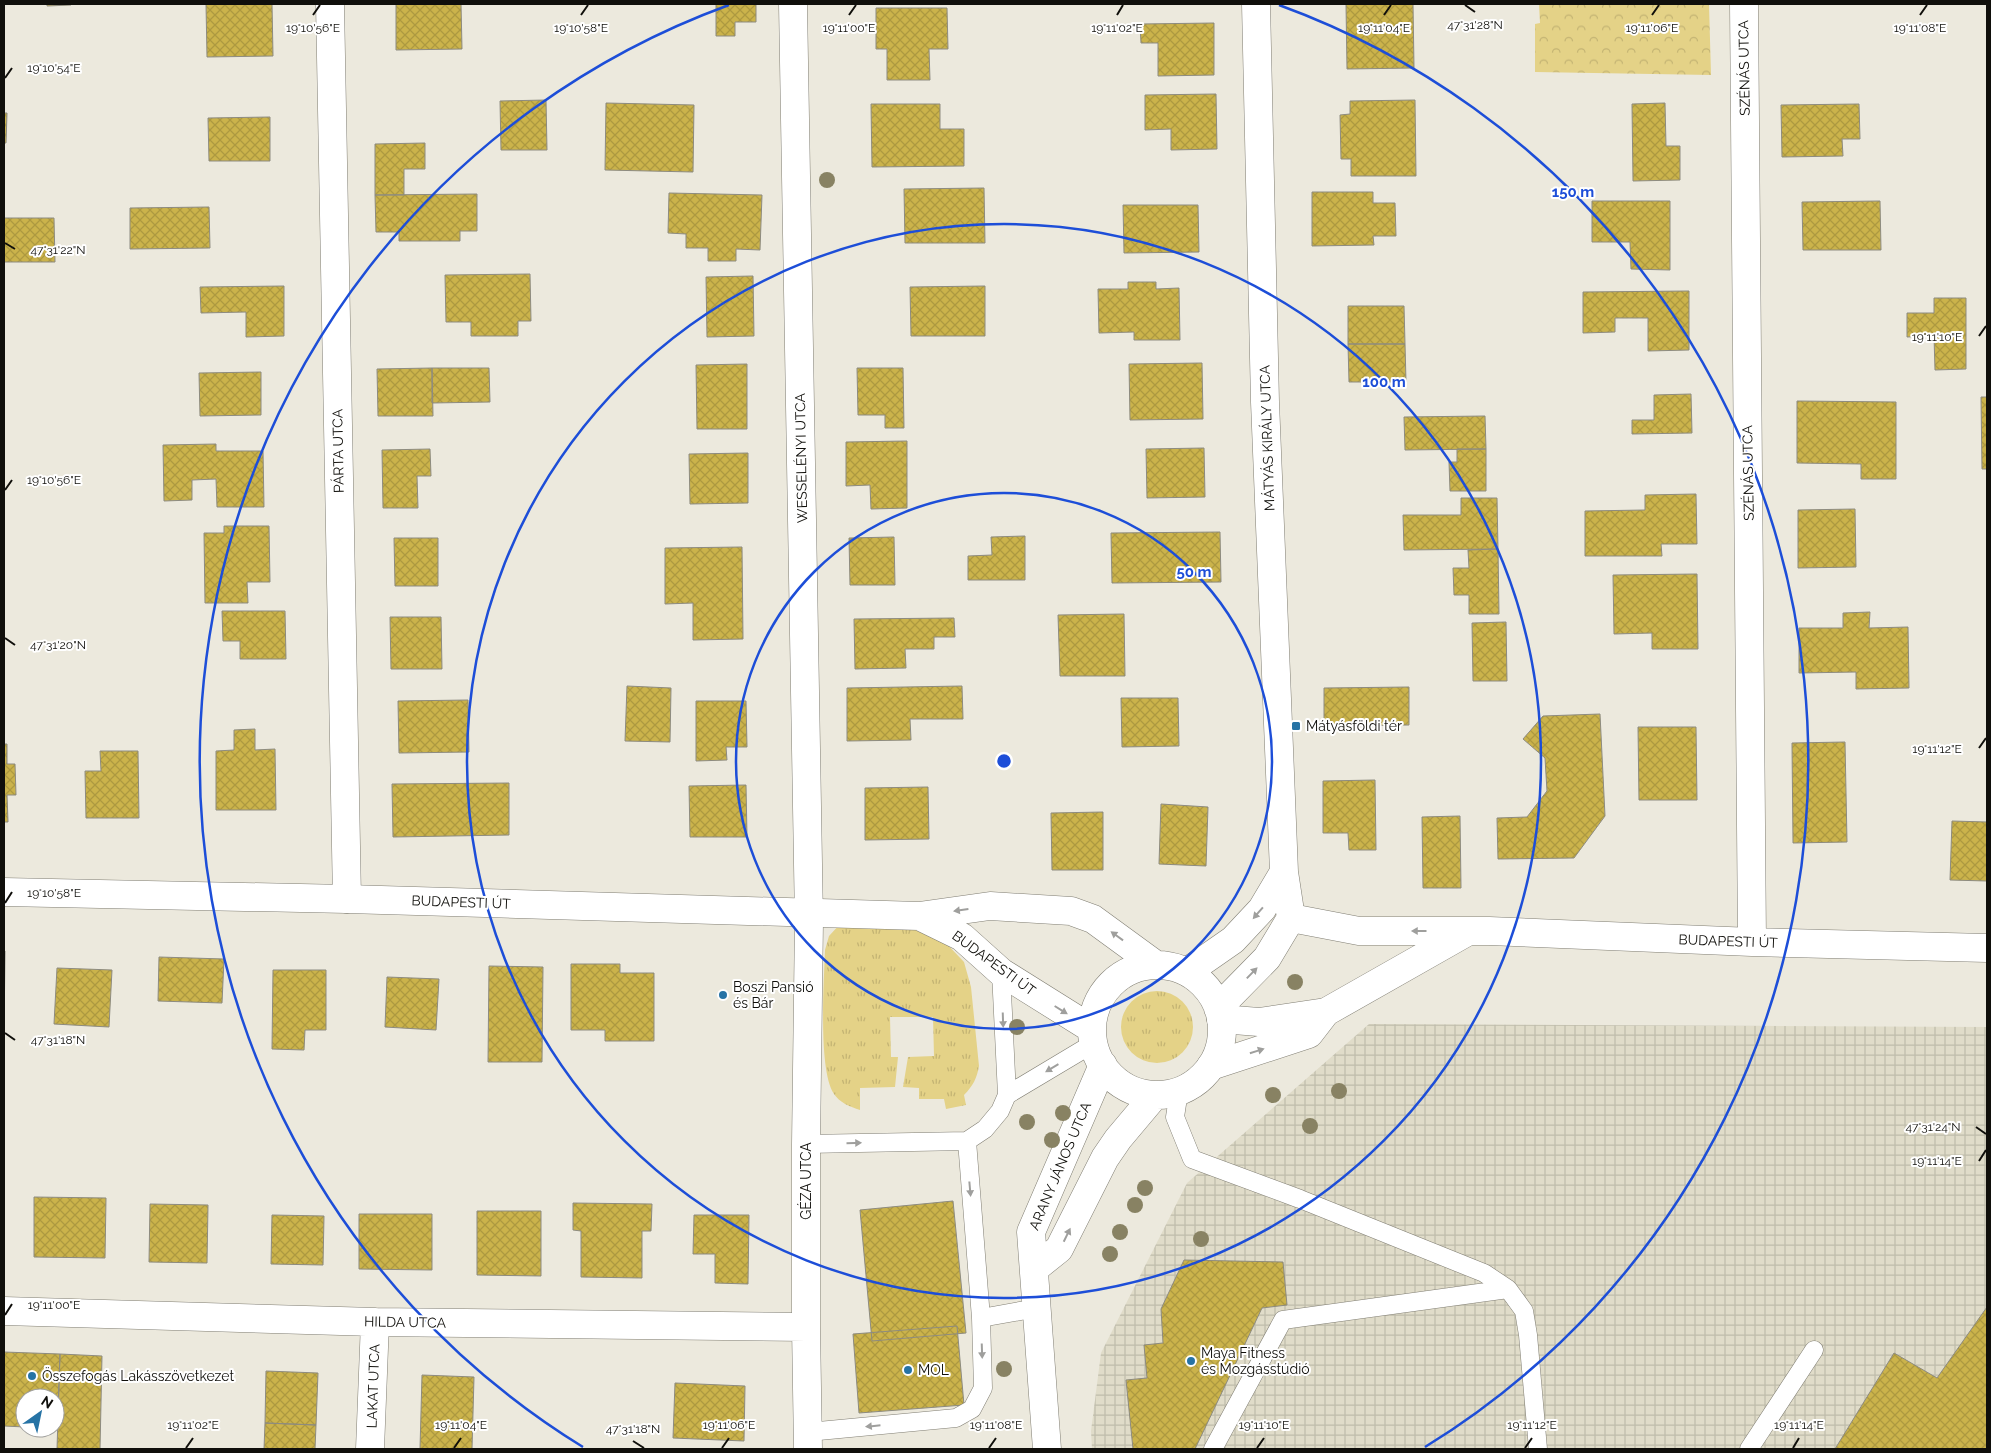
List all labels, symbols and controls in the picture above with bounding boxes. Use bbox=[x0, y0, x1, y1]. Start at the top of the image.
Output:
text: 47°31'28"N bbox=[1447, 18, 1503, 32]
street label: SZÉNÁS UTCA bbox=[1734, 19, 1753, 116]
text: 19°10'56"E bbox=[286, 21, 340, 35]
text: 19°10'58"E bbox=[554, 21, 608, 35]
text: 19°11'00"E bbox=[823, 21, 875, 35]
text: 19°11'02"E bbox=[1091, 21, 1143, 35]
text: 19°11'04"E bbox=[1358, 21, 1410, 35]
text: 19°11'06"E bbox=[1626, 21, 1678, 35]
text: 19°11'08"E bbox=[1894, 21, 1946, 35]
text: 19°10'54"E bbox=[27, 61, 81, 75]
text: 150 m bbox=[1552, 183, 1594, 201]
text: 47°31'22"N bbox=[31, 243, 85, 257]
text: 19°11'10"E bbox=[1912, 330, 1962, 344]
street label: MÁTYÁS KIRÁLY UTCA bbox=[1255, 364, 1278, 511]
text: 100 m bbox=[1362, 373, 1406, 391]
street label: WESSELÉNYI UTCA bbox=[791, 392, 810, 523]
street label: PÁRTA UTCA bbox=[328, 408, 347, 493]
street label: SZÉNÁS UTCA bbox=[1738, 424, 1757, 521]
text: 19°10'56"E bbox=[27, 473, 81, 487]
text: 50 m bbox=[1176, 563, 1212, 581]
text: 47°31'20"N bbox=[30, 638, 86, 652]
place label: Mátyásföldi tér bbox=[1306, 718, 1402, 734]
marker: Mátyásföldi tér bbox=[1290, 720, 1302, 732]
text: 19°11'12"E bbox=[1912, 742, 1962, 756]
centre of rings bbox=[995, 752, 1013, 770]
text: 19°10'58"E bbox=[27, 886, 81, 900]
street label: BUDAPESTI ÚT bbox=[411, 891, 511, 912]
one-way arrow bbox=[1252, 906, 1264, 918]
one-way arrow bbox=[953, 907, 969, 915]
street label: BUDAPESTI ÚT bbox=[949, 927, 1040, 999]
one-way arrow bbox=[1411, 927, 1427, 935]
street label: BUDAPESTI ÚT bbox=[1678, 930, 1778, 951]
one-way arrow bbox=[1110, 931, 1123, 941]
one-way arrow bbox=[1246, 967, 1258, 979]
place label: Boszi Pansió és Bár bbox=[733, 979, 814, 1011]
marker: Boszi Pansió és Bár bbox=[717, 989, 729, 1001]
one-way arrow bbox=[1054, 1005, 1068, 1014]
one-way arrow bbox=[999, 1013, 1007, 1029]
text: 47°31'18"N bbox=[31, 1033, 85, 1047]
one-way arrow bbox=[1250, 1047, 1265, 1055]
one-way arrow bbox=[1045, 1064, 1058, 1073]
street label: ARANY JÁNOS UTCA bbox=[1025, 1099, 1094, 1232]
text: 47°31'24"N bbox=[1905, 1120, 1961, 1134]
one-way arrow bbox=[847, 1139, 863, 1147]
street label: GÉZA UTCA bbox=[797, 1142, 814, 1220]
text: 19°11'14"E bbox=[1912, 1154, 1962, 1168]
one-way arrow bbox=[967, 1182, 975, 1198]
one-way arrow bbox=[1063, 1227, 1071, 1242]
text: 19°11'00"E bbox=[28, 1298, 80, 1312]
street label: HILDA UTCA bbox=[364, 1313, 447, 1331]
street label: LAKAT UTCA bbox=[364, 1343, 382, 1429]
one-way arrow bbox=[978, 1344, 986, 1360]
place label: Maya Fitness és Mozgásstúdió bbox=[1201, 1345, 1310, 1377]
marker: Maya Fitness és Mozgásstúdió bbox=[1185, 1355, 1197, 1367]
place label: MOL bbox=[918, 1362, 949, 1378]
marker: MOL bbox=[902, 1364, 914, 1376]
place label: Összefogás Lakásszövetkezet bbox=[42, 1366, 234, 1384]
marker: Összefogás Lakásszövetkezet bbox=[26, 1370, 38, 1382]
north arrow bbox=[15, 1388, 65, 1438]
text: N bbox=[38, 1392, 56, 1412]
text: 19°11'02"E bbox=[167, 1418, 219, 1432]
text: 19°11'04"E bbox=[435, 1418, 487, 1432]
text: 19°11'06"E bbox=[703, 1418, 755, 1432]
text: 19°11'08"E bbox=[970, 1418, 1022, 1432]
text: 19°11'10"E bbox=[1239, 1418, 1289, 1432]
text: 19°11'12"E bbox=[1507, 1418, 1557, 1432]
text: 19°11'14"E bbox=[1774, 1418, 1824, 1432]
text: 47°31'18"N bbox=[606, 1422, 660, 1436]
one-way arrow bbox=[864, 1422, 880, 1430]

